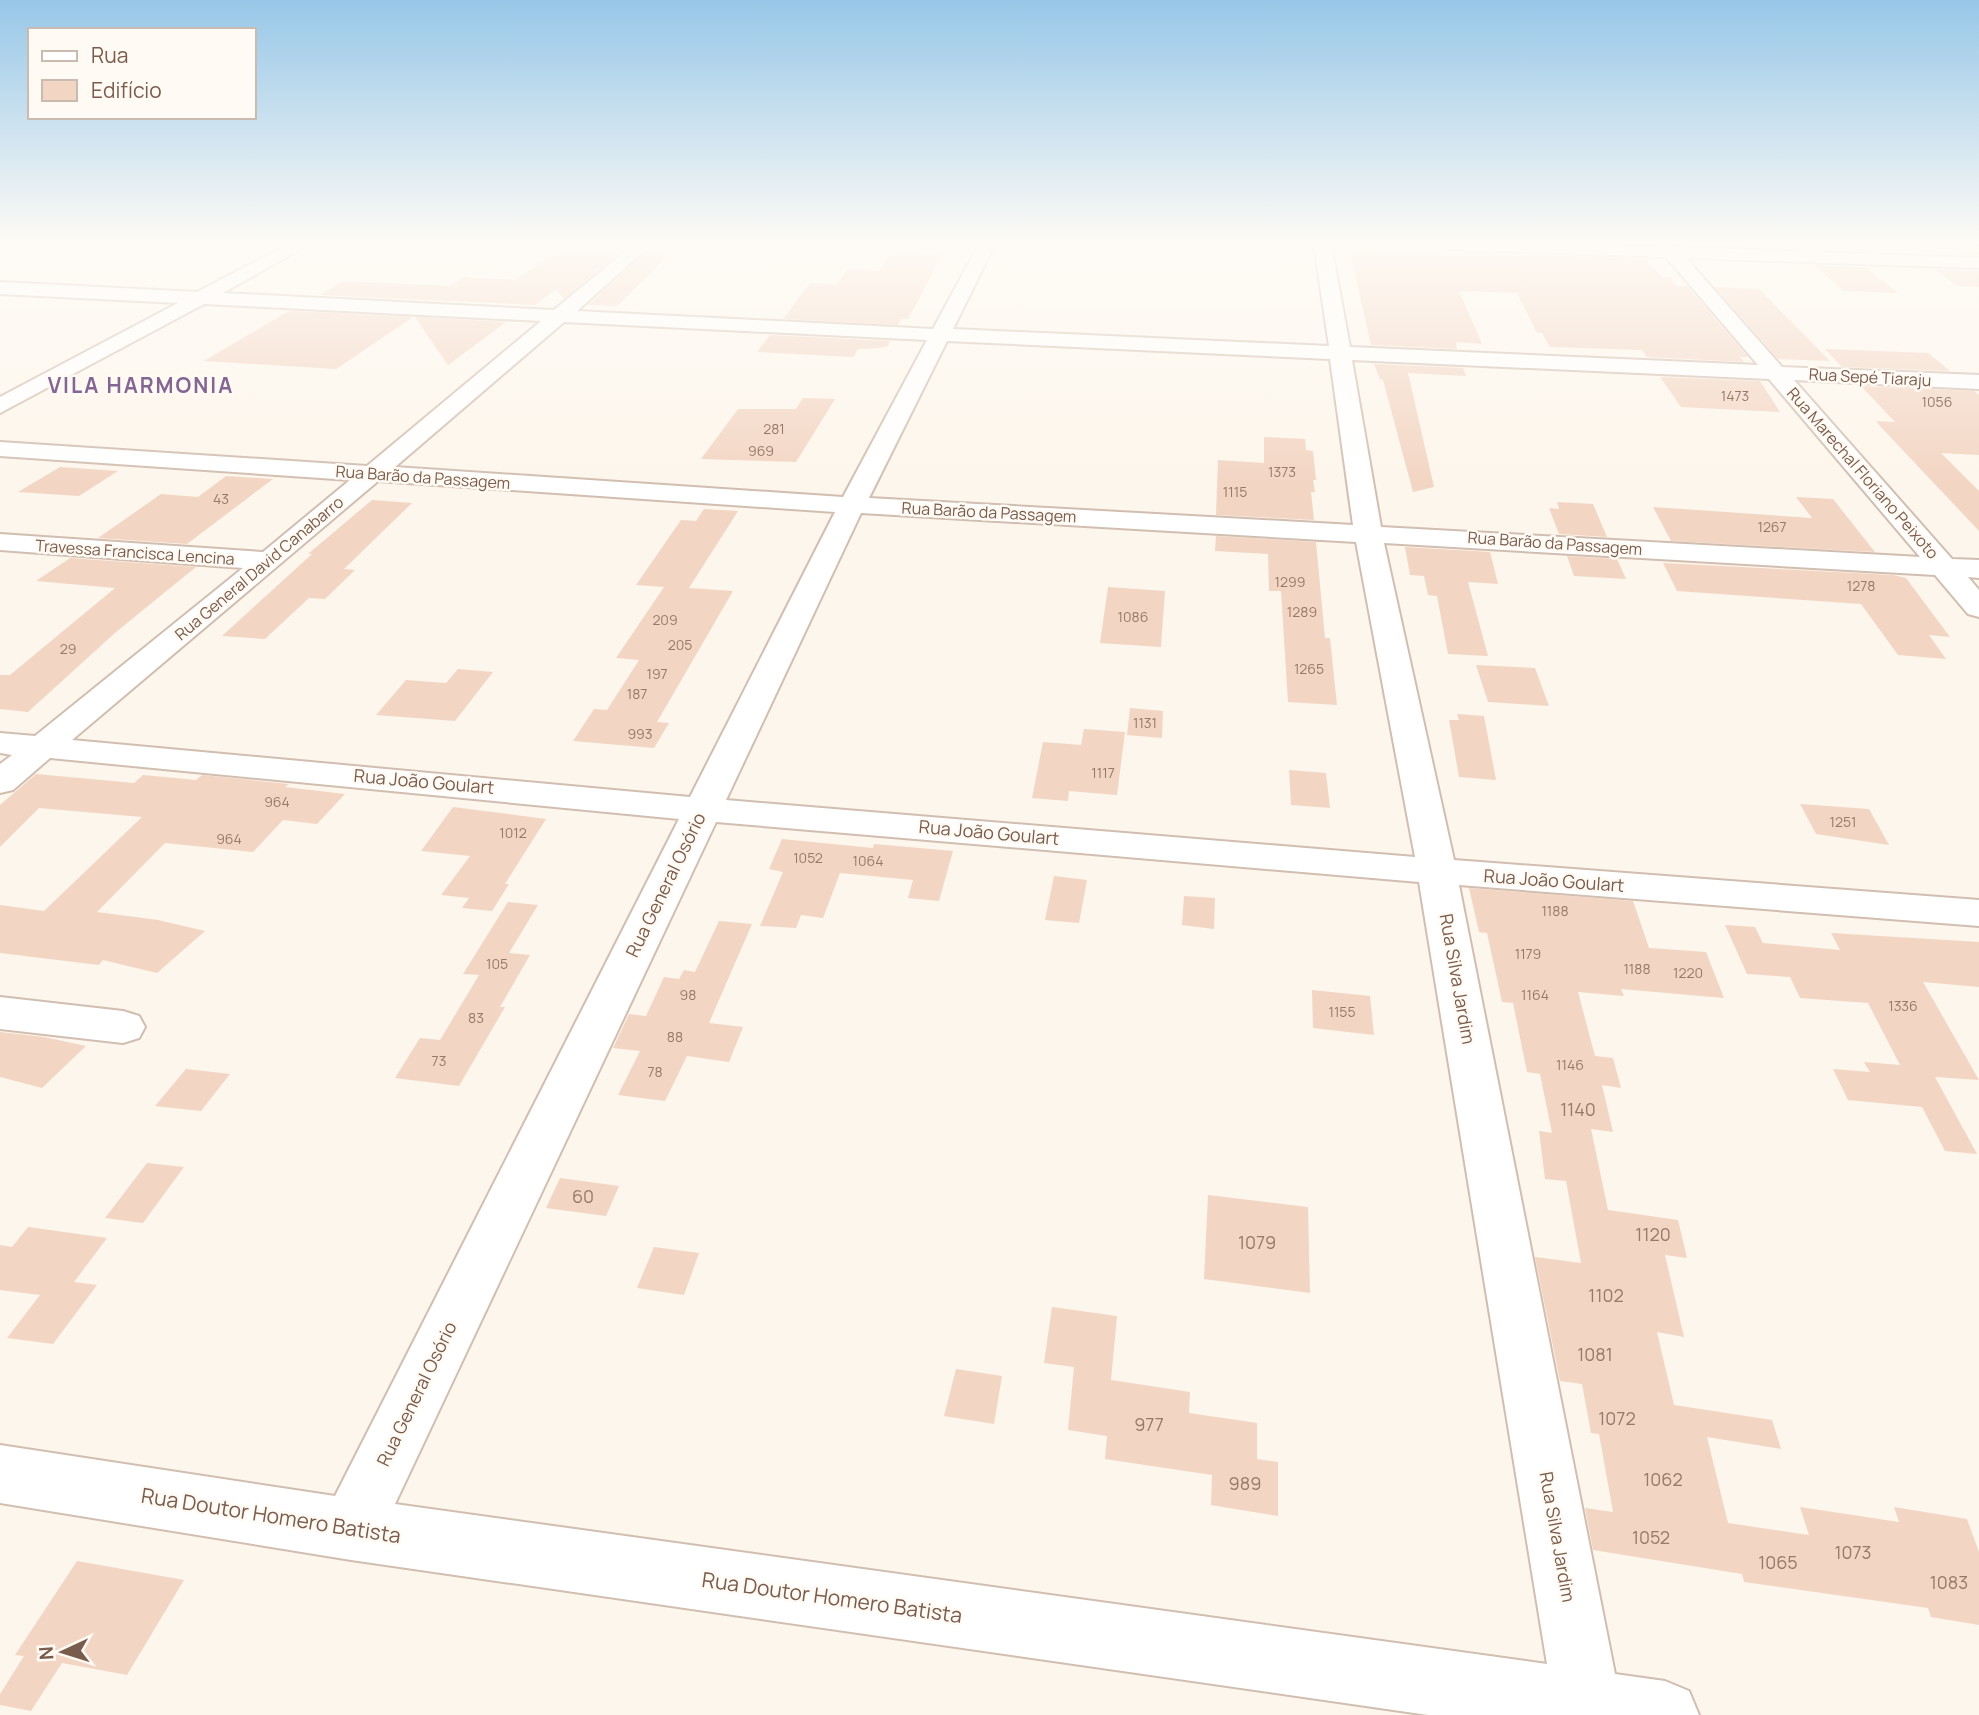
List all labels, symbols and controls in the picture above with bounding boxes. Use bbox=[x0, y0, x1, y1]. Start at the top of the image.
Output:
legend bbox=[28, 28, 256, 119]
text: Rua bbox=[91, 41, 128, 69]
text: Edifício bbox=[91, 76, 162, 104]
street label: Rua Sepé Tiaraju bbox=[1808, 363, 1932, 391]
district label: VILA HARMONIA bbox=[48, 371, 234, 399]
street label: Rua Marechal Floriano Peixoto bbox=[1782, 382, 1944, 564]
house number: 1473 bbox=[1721, 386, 1749, 405]
house number: 1056 bbox=[1922, 392, 1952, 411]
house number: 281 bbox=[763, 419, 785, 438]
house number: 969 bbox=[748, 441, 774, 460]
street label: Rua Barão da Passagem bbox=[335, 460, 511, 494]
house number: 1373 bbox=[1268, 462, 1296, 481]
house number: 1115 bbox=[1223, 482, 1247, 501]
house number: 43 bbox=[213, 489, 229, 508]
street label: Rua General David Canabarro bbox=[170, 491, 348, 645]
street label: Rua Barão da Passagem bbox=[901, 496, 1077, 528]
house number: 1267 bbox=[1757, 517, 1787, 536]
street label: Rua Barão da Passagem bbox=[1467, 526, 1643, 560]
street label: Travessa Francisca Lencina bbox=[35, 534, 235, 570]
house number: 1299 bbox=[1275, 572, 1305, 591]
house number: 1278 bbox=[1847, 576, 1875, 595]
house number: 1289 bbox=[1287, 602, 1317, 621]
house number: 1086 bbox=[1118, 607, 1148, 626]
house number: 209 bbox=[652, 610, 678, 629]
house number: 205 bbox=[668, 635, 692, 654]
house number: 29 bbox=[60, 639, 76, 658]
house number: 1265 bbox=[1294, 659, 1324, 678]
house number: 197 bbox=[647, 664, 668, 683]
house number: 187 bbox=[627, 684, 647, 703]
house number: 1131 bbox=[1133, 713, 1157, 732]
house number: 993 bbox=[627, 724, 653, 743]
street label: Rua João Goulart bbox=[353, 763, 495, 799]
house number: 1117 bbox=[1091, 763, 1115, 782]
house number: 964 bbox=[264, 792, 290, 811]
street label: Rua General Osório bbox=[620, 808, 711, 961]
house number: 1251 bbox=[1830, 812, 1857, 831]
street label: Rua João Goulart bbox=[918, 814, 1060, 850]
house number: 1012 bbox=[499, 823, 527, 842]
house number: 964 bbox=[216, 829, 242, 848]
house number: 1052 bbox=[793, 848, 823, 867]
house number: 1064 bbox=[853, 851, 883, 870]
street label: Rua João Goulart bbox=[1483, 863, 1625, 897]
house number: 1188 bbox=[1541, 901, 1569, 920]
street label: Rua Silva Jardim bbox=[1435, 912, 1481, 1046]
house number: 1179 bbox=[1515, 944, 1541, 963]
house number: 105 bbox=[486, 954, 508, 973]
house number: 1188 bbox=[1623, 959, 1651, 978]
house number: 1220 bbox=[1673, 963, 1703, 982]
house number: 98 bbox=[680, 985, 696, 1004]
house number: 1164 bbox=[1521, 985, 1549, 1004]
house number: 1336 bbox=[1888, 996, 1918, 1015]
house number: 1155 bbox=[1328, 1002, 1356, 1021]
house number: 83 bbox=[468, 1008, 484, 1027]
house number: 88 bbox=[667, 1027, 683, 1046]
house number: 73 bbox=[432, 1051, 446, 1070]
house number: 1146 bbox=[1556, 1055, 1584, 1074]
house number: 78 bbox=[647, 1062, 663, 1081]
house number: 1140 bbox=[1560, 1097, 1596, 1121]
house number: 60 bbox=[572, 1184, 594, 1208]
house number: 1120 bbox=[1635, 1222, 1671, 1246]
house number: 1079 bbox=[1238, 1230, 1276, 1254]
house number: 1102 bbox=[1588, 1283, 1624, 1307]
street label: Rua General Osório bbox=[371, 1317, 462, 1470]
house number: 1081 bbox=[1577, 1342, 1613, 1366]
house number: 1072 bbox=[1598, 1406, 1636, 1430]
house number: 977 bbox=[1134, 1412, 1164, 1436]
house number: 1062 bbox=[1643, 1467, 1683, 1491]
street label: Rua Silva Jardim bbox=[1535, 1470, 1581, 1604]
house number: 989 bbox=[1229, 1471, 1261, 1495]
street label: Rua Doutor Homero Batista bbox=[139, 1481, 403, 1549]
house number: 1052 bbox=[1632, 1525, 1670, 1549]
house number: 1073 bbox=[1835, 1540, 1872, 1564]
house number: 1065 bbox=[1758, 1550, 1798, 1574]
street label: Rua Doutor Homero Batista bbox=[700, 1565, 964, 1629]
house number: 1083 bbox=[1930, 1570, 1968, 1594]
north arrow bbox=[28, 1617, 98, 1687]
text: N bbox=[33, 1645, 59, 1661]

